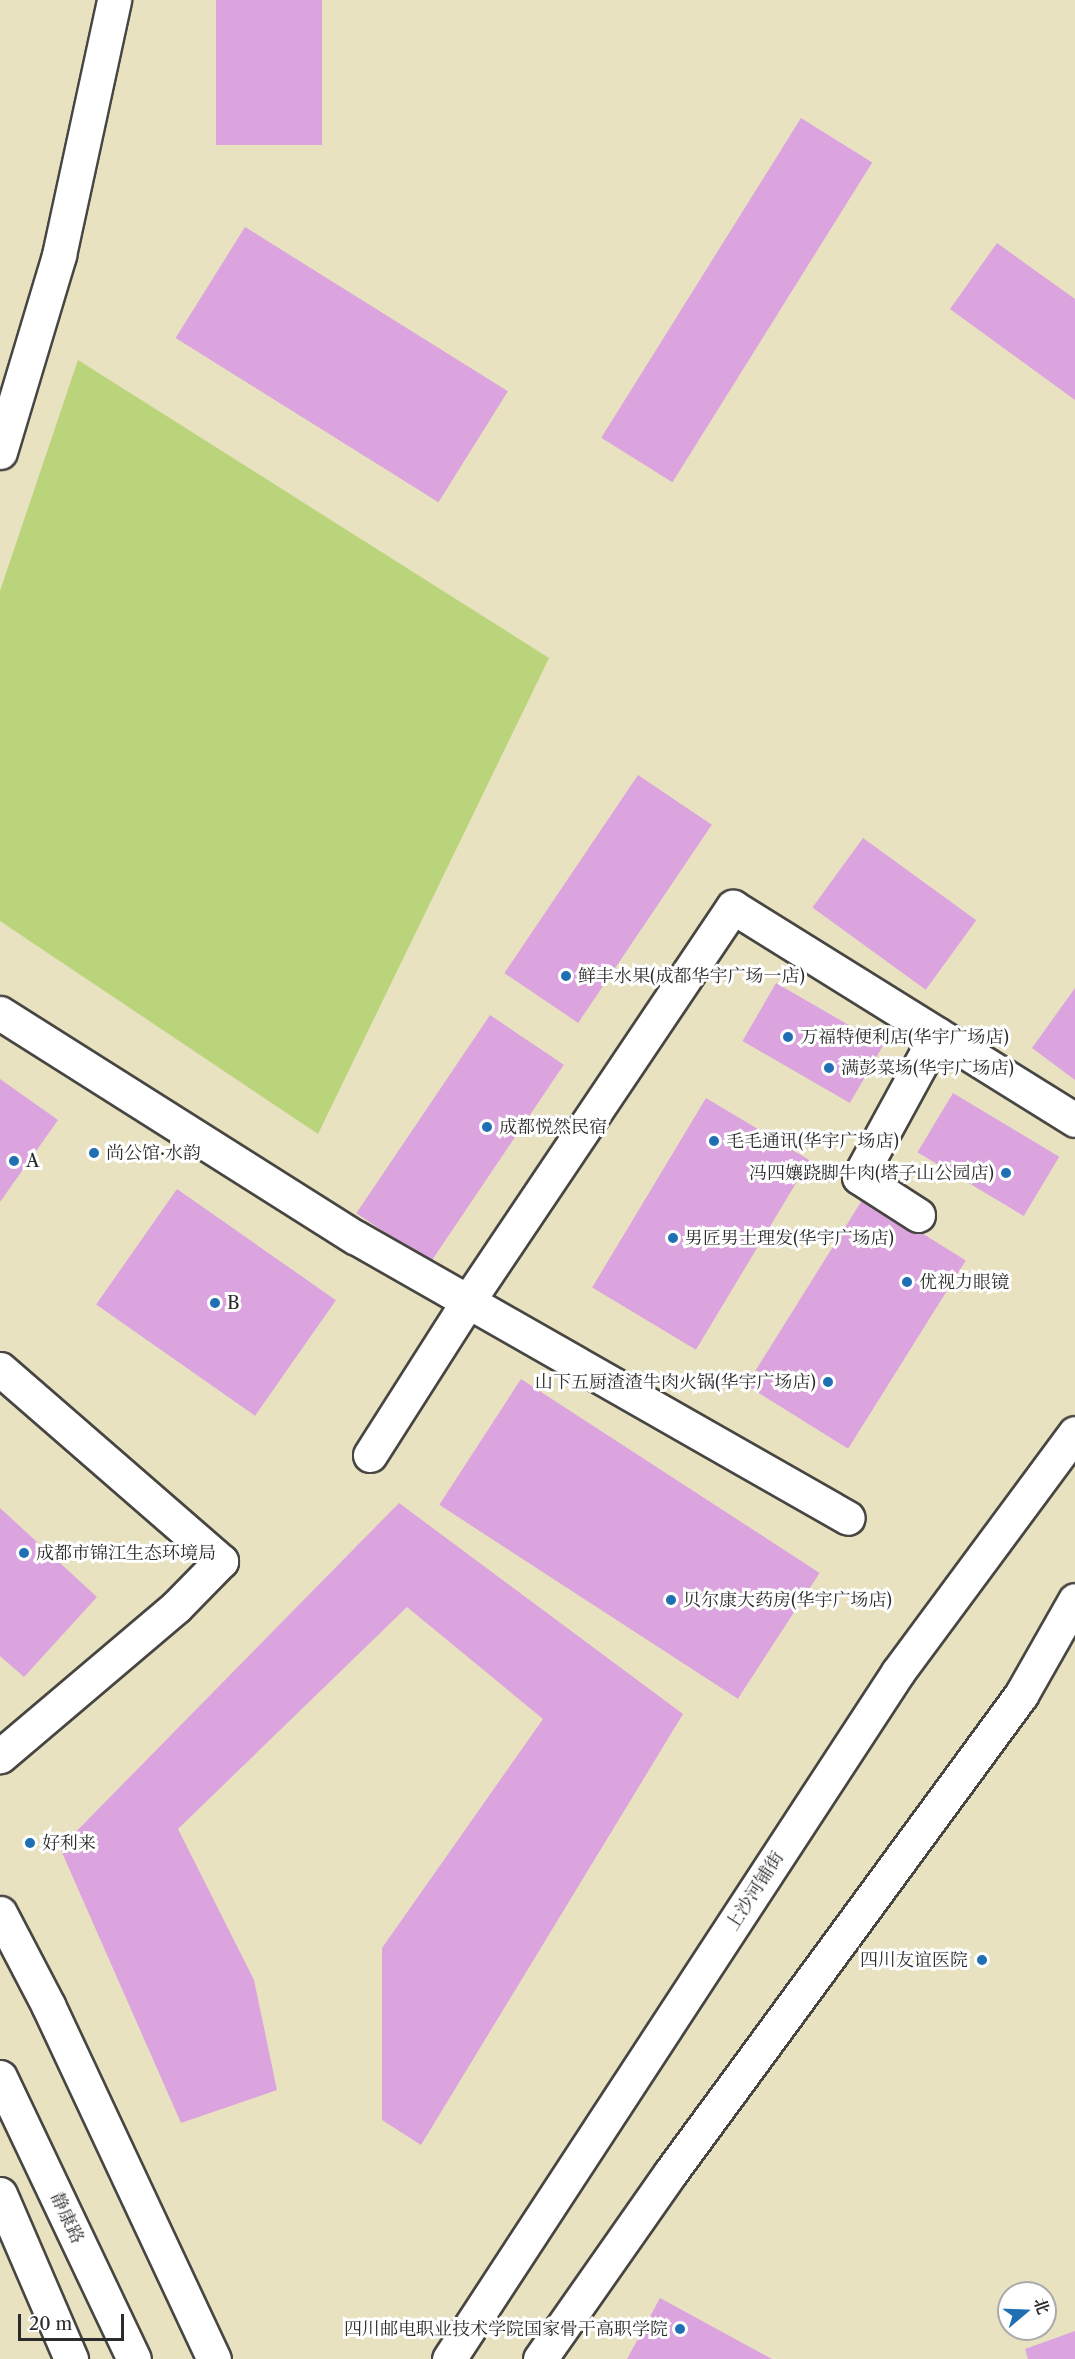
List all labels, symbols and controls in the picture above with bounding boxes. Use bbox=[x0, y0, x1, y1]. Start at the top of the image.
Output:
place label: 鲜丰水果(成都华宇广场一店) bbox=[578, 965, 805, 987]
marker: 鲜丰水果(成都华宇广场一店) bbox=[559, 969, 573, 983]
place label: 万福特便利店(华宇广场店) bbox=[800, 1026, 1009, 1048]
marker: 万福特便利店(华宇广场店) bbox=[781, 1030, 795, 1044]
place label: 满彭菜场(华宇广场店) bbox=[841, 1057, 1014, 1079]
marker: 满彭菜场(华宇广场店) bbox=[822, 1061, 836, 1075]
place label: 成都悦然民宿 bbox=[499, 1116, 607, 1138]
marker: 成都悦然民宿 bbox=[480, 1120, 494, 1134]
place label: 毛毛通讯(华宇广场店) bbox=[726, 1130, 899, 1152]
marker: 毛毛通讯(华宇广场店) bbox=[707, 1134, 721, 1148]
place label: 尚公馆·水韵 bbox=[106, 1142, 201, 1164]
marker: 尚公馆·水韵 bbox=[87, 1146, 101, 1160]
place label: A bbox=[26, 1150, 39, 1172]
marker: A bbox=[7, 1154, 21, 1168]
place label: 冯四孃跷脚牛肉(塔子山公园店) bbox=[749, 1162, 994, 1184]
marker: 冯四孃跷脚牛肉(塔子山公园店) bbox=[999, 1166, 1013, 1180]
place label: 男匠男士理发(华宇广场店) bbox=[685, 1227, 894, 1249]
marker: 男匠男士理发(华宇广场店) bbox=[666, 1231, 680, 1245]
place label: 优视力眼镜 bbox=[919, 1271, 1009, 1293]
marker: 优视力眼镜 bbox=[900, 1275, 914, 1289]
place label: B bbox=[227, 1292, 240, 1314]
marker: B bbox=[208, 1296, 222, 1310]
place label: 山下五厨渣渣牛肉火锅(华宇广场店) bbox=[535, 1371, 816, 1393]
marker: 山下五厨渣渣牛肉火锅(华宇广场店) bbox=[821, 1375, 835, 1389]
place label: 成都市锦江生态环境局 bbox=[36, 1542, 216, 1564]
marker: 成都市锦江生态环境局 bbox=[17, 1546, 31, 1560]
place label: 贝尔康大药房(华宇广场店) bbox=[683, 1589, 892, 1611]
marker: 贝尔康大药房(华宇广场店) bbox=[664, 1593, 678, 1607]
place label: 好利来 bbox=[42, 1832, 96, 1854]
marker: 好利来 bbox=[23, 1836, 37, 1850]
street label: 上沙河铺街 bbox=[721, 1847, 789, 1935]
place label: 四川友谊医院 bbox=[860, 1949, 968, 1971]
marker: 四川友谊医院 bbox=[973, 1951, 991, 1969]
street label: 静康路 bbox=[46, 2189, 88, 2247]
north arrow bbox=[997, 2281, 1057, 2341]
text: 北 bbox=[1030, 2295, 1054, 2317]
scale bar bbox=[21, 2302, 128, 2340]
text: 20 m bbox=[29, 2313, 72, 2335]
place label: 四川邮电职业技术学院国家骨干高职学院 bbox=[344, 2318, 668, 2340]
marker: 四川邮电职业技术学院国家骨干高职学院 bbox=[673, 2322, 687, 2336]

